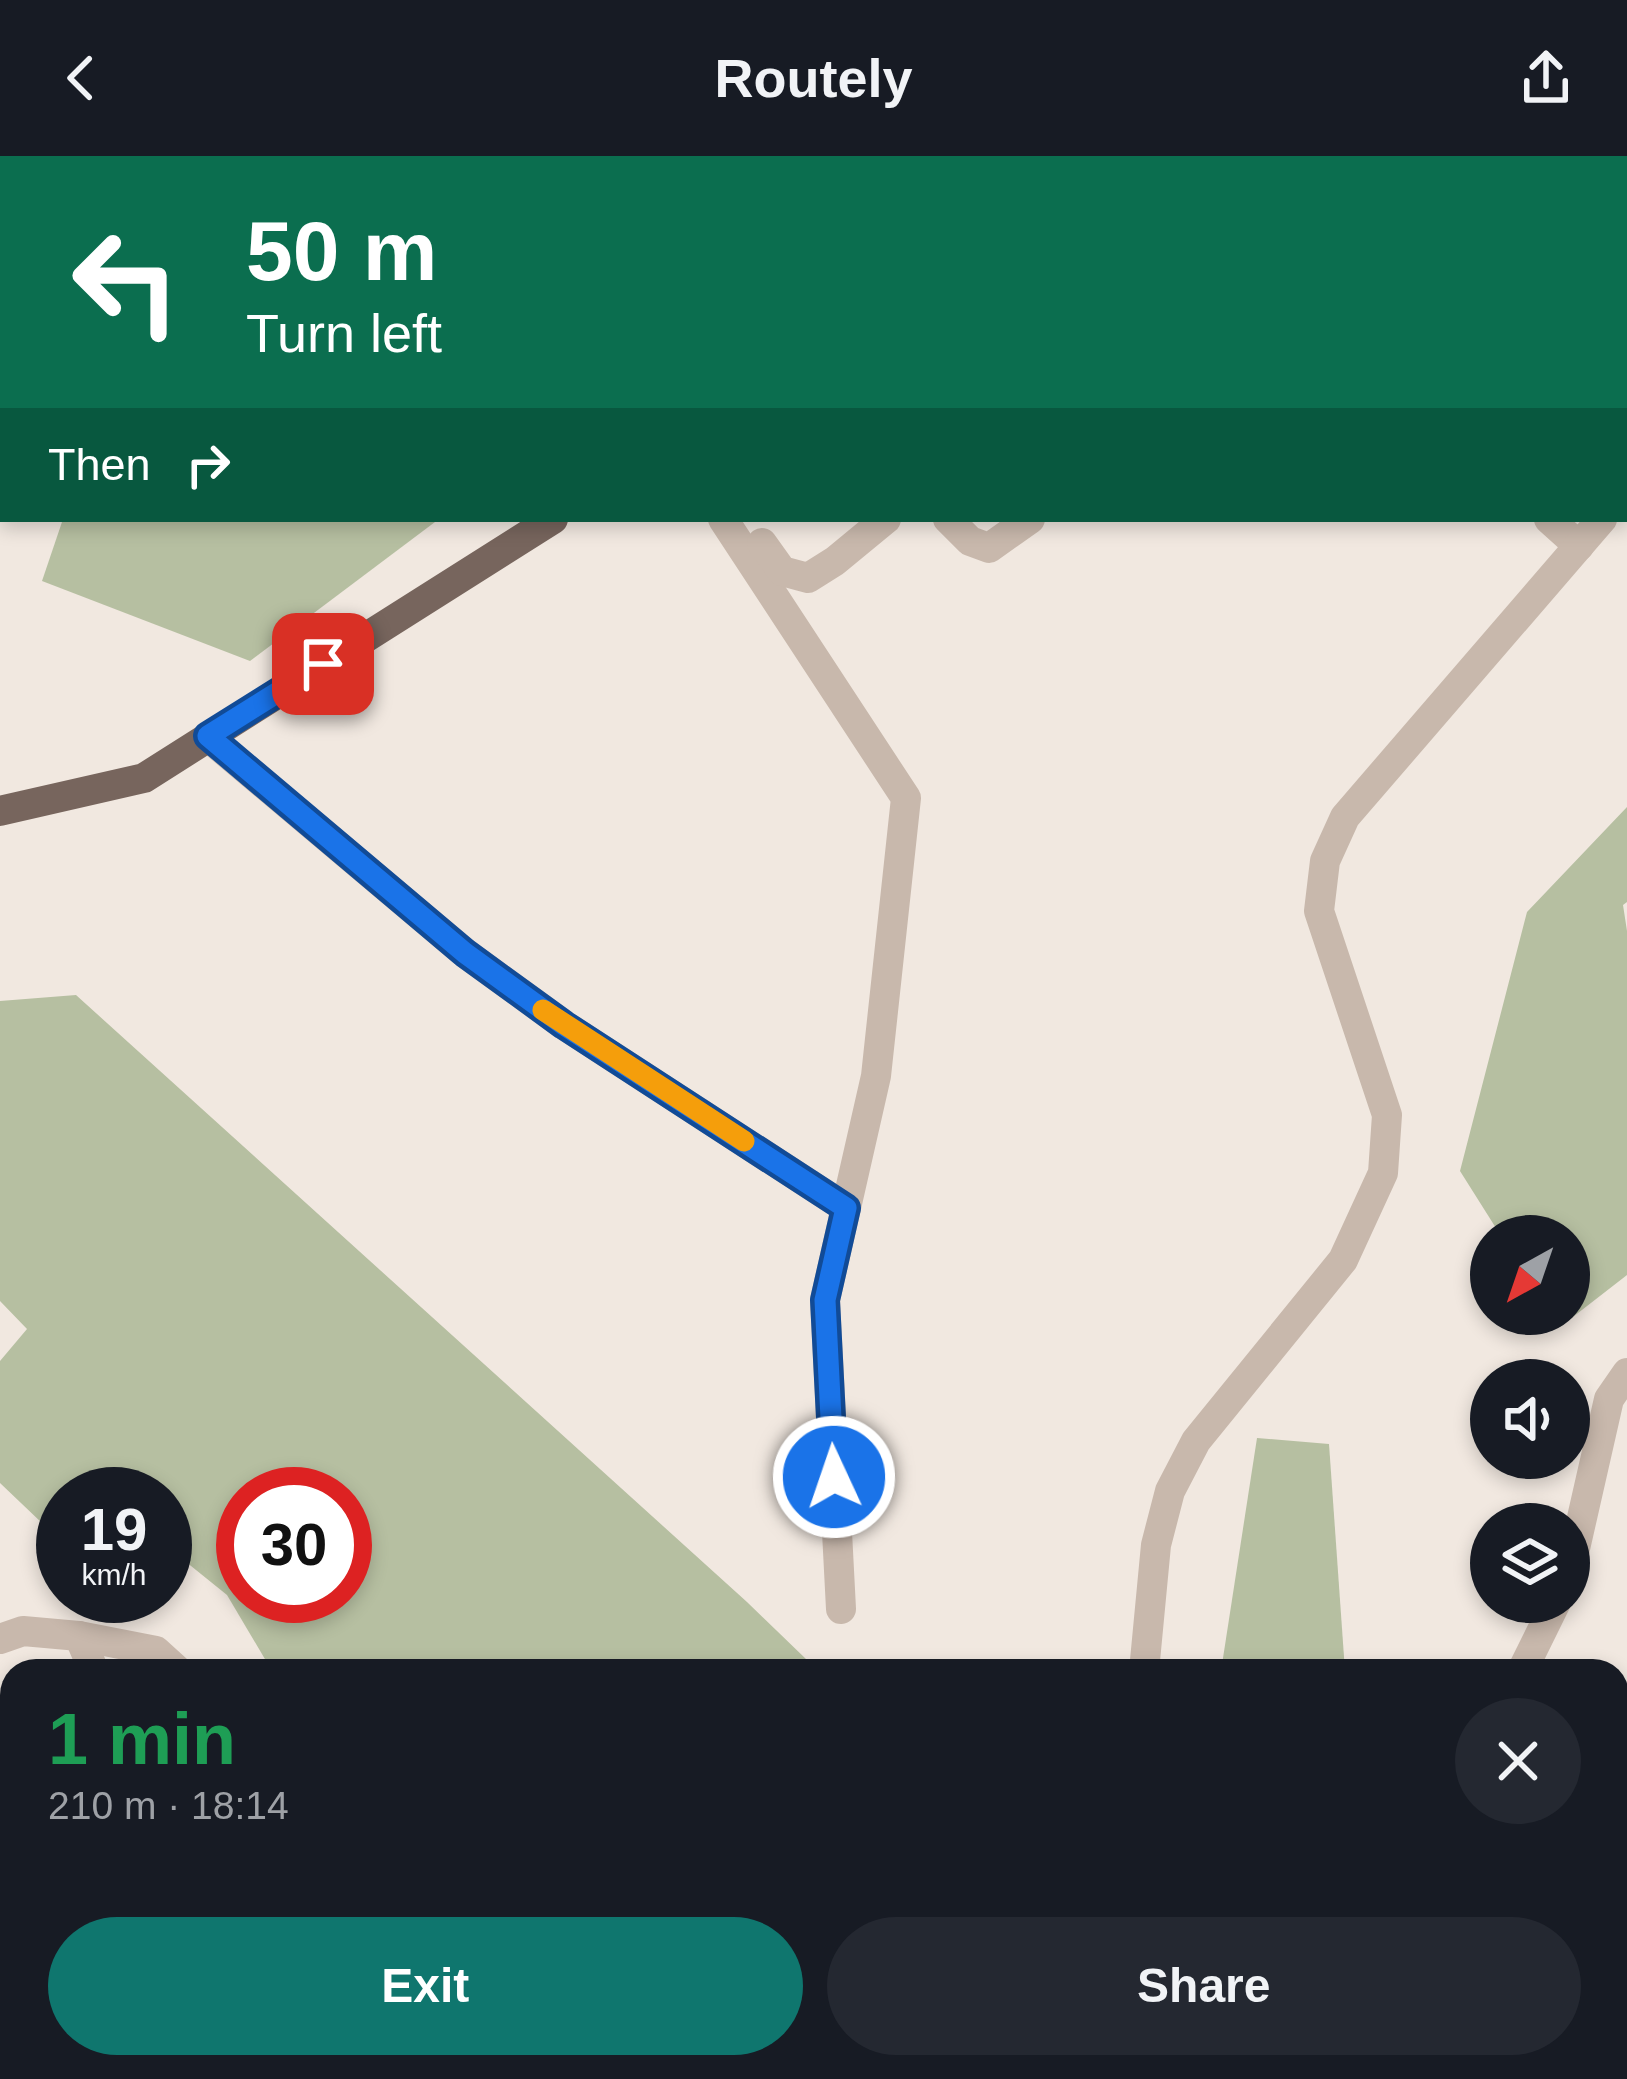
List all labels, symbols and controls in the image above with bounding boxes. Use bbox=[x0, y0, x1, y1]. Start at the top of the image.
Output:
icon: back bbox=[48, 45, 114, 111]
icon: share bbox=[1513, 45, 1579, 111]
text: Routely bbox=[714, 48, 913, 108]
icon: left bbox=[48, 204, 204, 360]
text: 50 m bbox=[246, 204, 437, 298]
text: Turn left bbox=[246, 303, 442, 363]
icon: right bbox=[175, 432, 241, 498]
text: Then bbox=[48, 439, 151, 490]
pin bbox=[272, 613, 374, 715]
icon: arrive bbox=[290, 631, 356, 697]
north arrow bbox=[1470, 1215, 1590, 1335]
map controls bbox=[1470, 1215, 1590, 1623]
button: sound bbox=[1470, 1359, 1590, 1479]
position arrow bbox=[771, 1414, 897, 1540]
speed limit sign: 30 bbox=[216, 1467, 372, 1623]
text: 19 bbox=[81, 1496, 147, 1563]
button: layers bbox=[1470, 1503, 1590, 1623]
text: km/h bbox=[81, 1558, 147, 1591]
button: close bbox=[1455, 1698, 1581, 1824]
text: 1 min bbox=[48, 1699, 236, 1779]
text: 210 m · 18:14 bbox=[48, 1784, 289, 1827]
button: Exit bbox=[48, 1917, 803, 2055]
button: Share bbox=[827, 1917, 1581, 2055]

